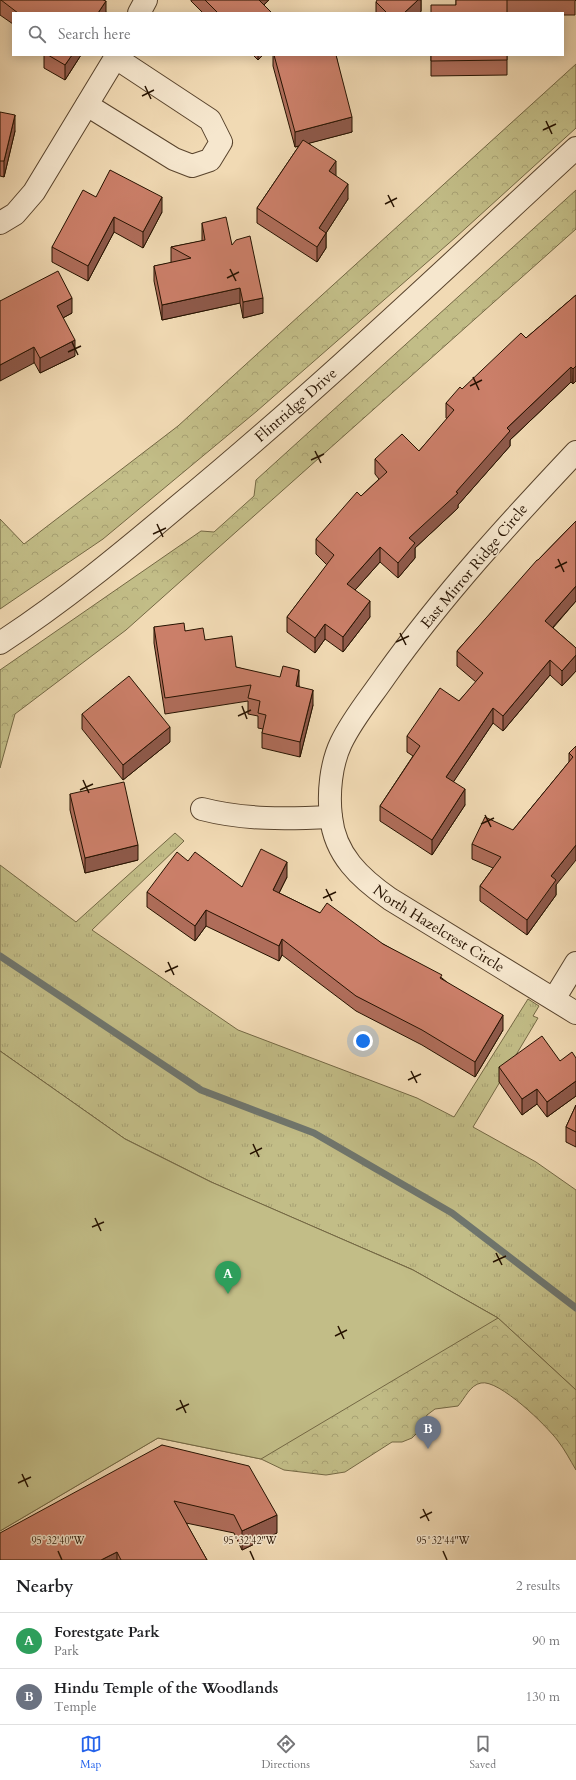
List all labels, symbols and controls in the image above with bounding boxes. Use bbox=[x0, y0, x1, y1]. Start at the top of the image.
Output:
search box bbox=[12, 12, 564, 56]
icon: search bbox=[26, 23, 48, 45]
text: Search here bbox=[58, 24, 131, 44]
street label: Flintridge Drive bbox=[251, 363, 341, 447]
street label: East Mirror Ridge Circle bbox=[416, 499, 532, 633]
street label: North Hazelcrest Circle bbox=[369, 880, 509, 977]
your location bbox=[353, 1031, 373, 1051]
pin: A bbox=[215, 1261, 241, 1294]
pin: B bbox=[415, 1416, 441, 1449]
text: 95°32'40"W bbox=[31, 1534, 86, 1548]
text: 95°32'42"W bbox=[223, 1534, 278, 1548]
text: 95°32'44"W bbox=[416, 1534, 471, 1548]
text: Nearby bbox=[16, 1575, 73, 1598]
text: 2 results bbox=[516, 1577, 560, 1595]
text: Forestgate Park bbox=[54, 1622, 160, 1642]
text: A bbox=[24, 1632, 34, 1650]
text: 90 m bbox=[532, 1632, 560, 1650]
text: Park bbox=[54, 1642, 79, 1660]
text: Hindu Temple of the Woodlands bbox=[54, 1678, 278, 1698]
text: B bbox=[24, 1688, 34, 1706]
text: 130 m bbox=[526, 1688, 560, 1706]
text: Temple bbox=[54, 1698, 97, 1716]
tab: Map bbox=[80, 1733, 102, 1772]
tab: Directions bbox=[261, 1733, 310, 1772]
tab: Saved bbox=[470, 1733, 496, 1772]

